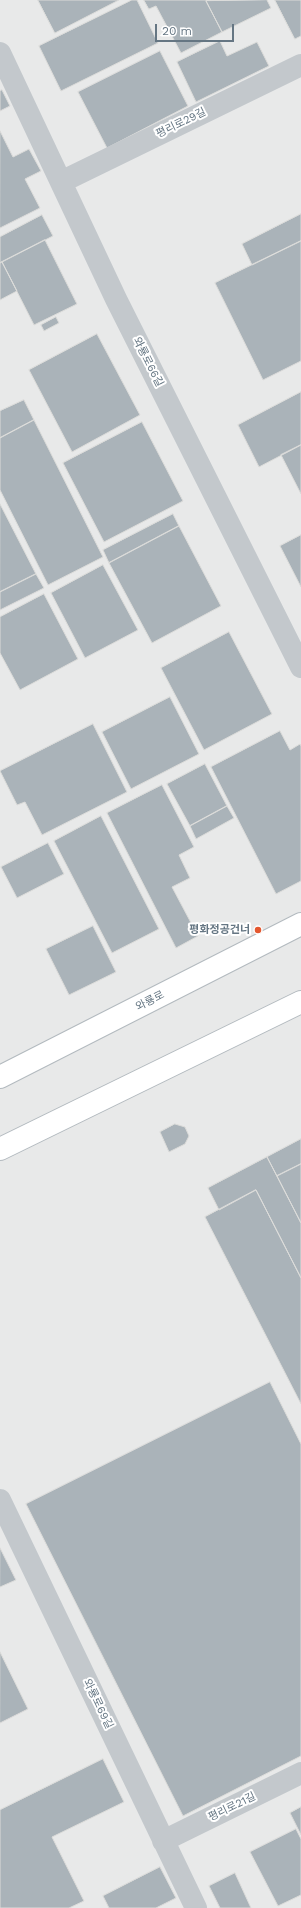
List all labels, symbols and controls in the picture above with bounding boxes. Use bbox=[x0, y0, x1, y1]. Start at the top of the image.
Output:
scale bar bbox=[157, 16, 236, 42]
text: 20 m bbox=[162, 24, 192, 38]
street label: 평리로29길 bbox=[154, 105, 208, 141]
street label: 와룡로66길 bbox=[130, 335, 166, 389]
place label: 평화정공건너 bbox=[189, 923, 250, 937]
marker: 평화정공건너 bbox=[253, 925, 263, 935]
street label: 와룡로 bbox=[133, 988, 167, 1014]
street label: 와룡로69길 bbox=[80, 1677, 116, 1731]
street label: 평리로21길 bbox=[206, 1790, 258, 1824]

